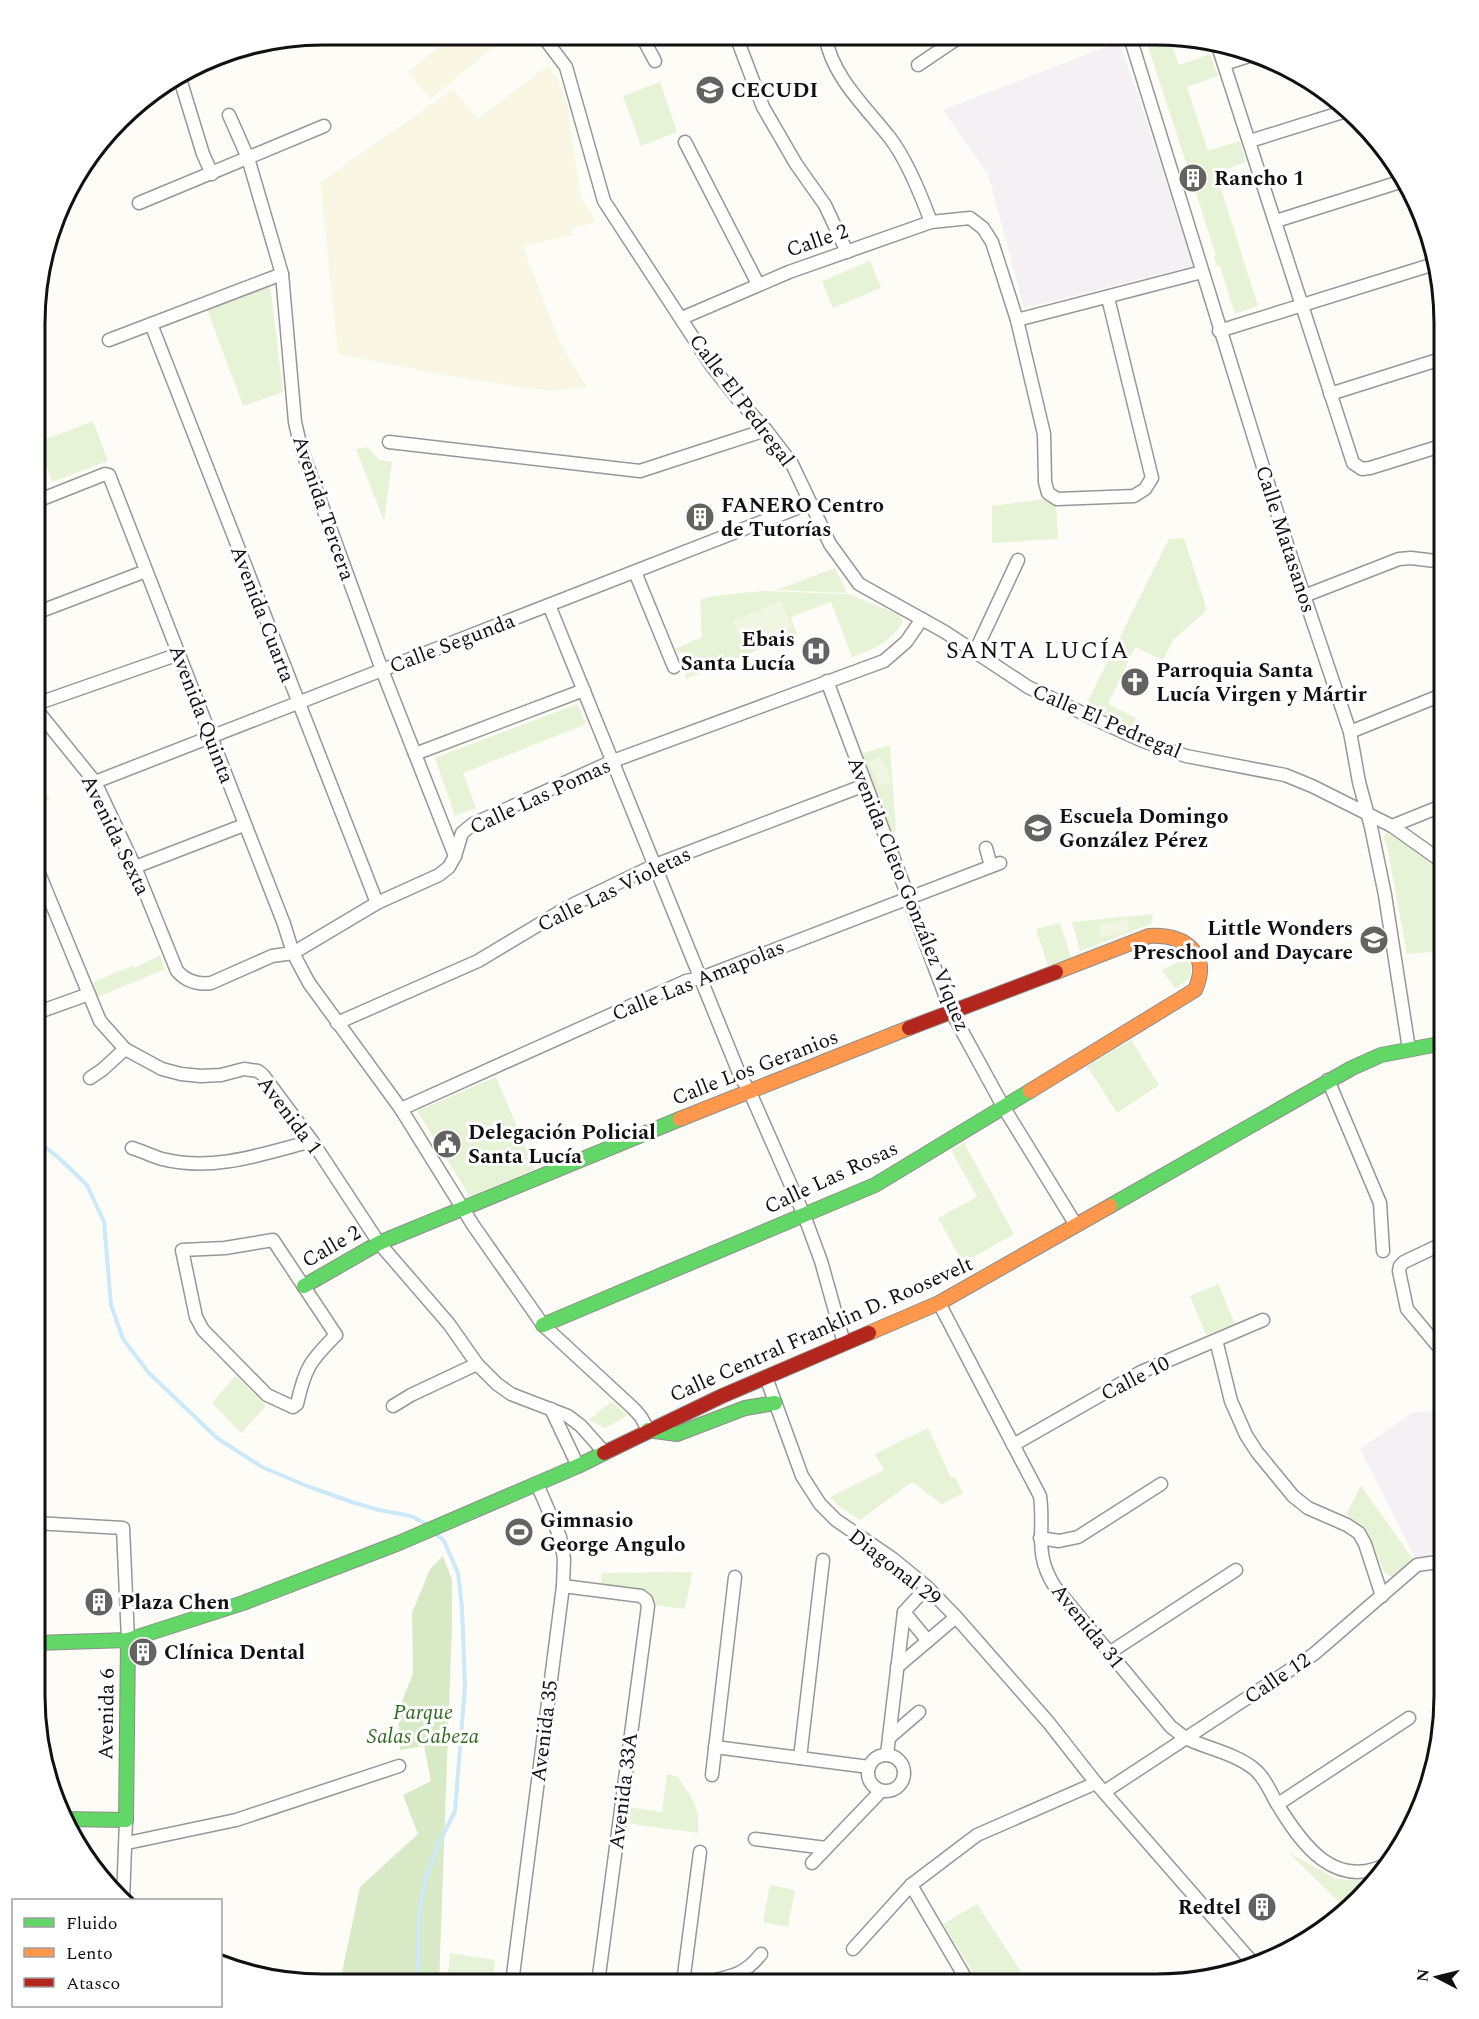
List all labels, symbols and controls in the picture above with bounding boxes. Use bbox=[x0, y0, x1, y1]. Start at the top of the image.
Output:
school or university icon: CECUDI bbox=[694, 74, 726, 106]
place label: CECUDI bbox=[731, 75, 818, 107]
building icon: Rancho 1 bbox=[1177, 162, 1209, 194]
place label: Rancho 1 bbox=[1214, 163, 1305, 195]
street label: Calle 2 bbox=[782, 215, 853, 266]
street label: Calle El Pedregal bbox=[680, 327, 802, 474]
street label: Avenida Tercera bbox=[283, 431, 363, 586]
street label: Calle Matasanos bbox=[1246, 461, 1324, 617]
place label: FANERO Centro de Tutorías bbox=[721, 490, 884, 546]
building icon: FANERO Centro de Tutorías bbox=[684, 501, 716, 533]
street label: Avenida Cuarta bbox=[221, 541, 303, 688]
street label: Calle Segunda bbox=[385, 605, 521, 683]
place label: Ebais Santa Lucía bbox=[681, 624, 795, 680]
district label: SANTA LUCÍA bbox=[946, 633, 1130, 669]
hospital icon: Ebais Santa Lucía bbox=[800, 635, 832, 667]
street label: Avenida Quinta bbox=[160, 640, 242, 789]
place label: Parroquia Santa Lucía Virgen y Mártir bbox=[1156, 655, 1367, 711]
church icon: Parroquia Santa Lucía Virgen y Mártir bbox=[1119, 666, 1151, 698]
street label: Calle El Pedregal bbox=[1027, 676, 1186, 768]
street label: Calle Las Pomas bbox=[464, 750, 616, 844]
street label: Avenida Cleto González Víquez bbox=[838, 752, 978, 1037]
street label: Avenida Sexta bbox=[72, 770, 158, 902]
place label: Escuela Domingo González Pérez bbox=[1059, 801, 1228, 857]
school or university icon: Escuela Domingo González Pérez bbox=[1022, 812, 1054, 844]
street label: Calle Las Violetas bbox=[532, 839, 697, 941]
place label: Little Wonders Preschool and Daycare bbox=[1132, 913, 1353, 969]
school or university icon: Little Wonders Preschool and Daycare bbox=[1358, 924, 1390, 956]
street label: Calle Las Amapolas bbox=[607, 932, 790, 1030]
street label: Calle Los Geranios bbox=[667, 1021, 843, 1114]
street label: Avenida 1 bbox=[249, 1069, 330, 1162]
place label: Delegación Policial Santa Lucía bbox=[468, 1117, 656, 1173]
public building icon: Delegación Policial Santa Lucía bbox=[431, 1128, 463, 1160]
street label: Calle Las Rosas bbox=[759, 1133, 904, 1223]
street label: Calle 2 bbox=[296, 1217, 367, 1277]
street label: Calle Central Franklin D. Roosevelt bbox=[664, 1248, 978, 1412]
street label: Calle 10 bbox=[1095, 1348, 1176, 1410]
place label: Gimnasio George Angulo bbox=[540, 1505, 685, 1561]
sports icon: Gimnasio George Angulo bbox=[503, 1516, 535, 1548]
street label: Diagonal 29 bbox=[841, 1521, 948, 1614]
street label: Avenida 31 bbox=[1043, 1577, 1132, 1676]
building icon: Plaza Chen bbox=[83, 1586, 115, 1618]
place label: Plaza Chen bbox=[120, 1587, 230, 1619]
building icon: Clínica Dental bbox=[127, 1636, 159, 1668]
place label: Clínica Dental bbox=[164, 1637, 305, 1669]
street label: Calle 12 bbox=[1238, 1645, 1317, 1713]
street label: Avenida 6 bbox=[90, 1668, 124, 1760]
street label: Avenida 35 bbox=[523, 1678, 567, 1784]
park label: Parque Salas Cabeza bbox=[367, 1697, 479, 1753]
street label: Avenida 33A bbox=[601, 1730, 647, 1852]
building icon: Redtel bbox=[1246, 1891, 1278, 1923]
place label: Redtel bbox=[1178, 1892, 1241, 1924]
legend bbox=[12, 1899, 222, 2007]
text: Fluido bbox=[66, 1910, 118, 1937]
text: Lento bbox=[66, 1940, 113, 1967]
north arrow bbox=[1407, 1947, 1467, 2007]
text: N bbox=[1410, 1967, 1436, 1983]
text: Atasco bbox=[66, 1970, 120, 1997]

